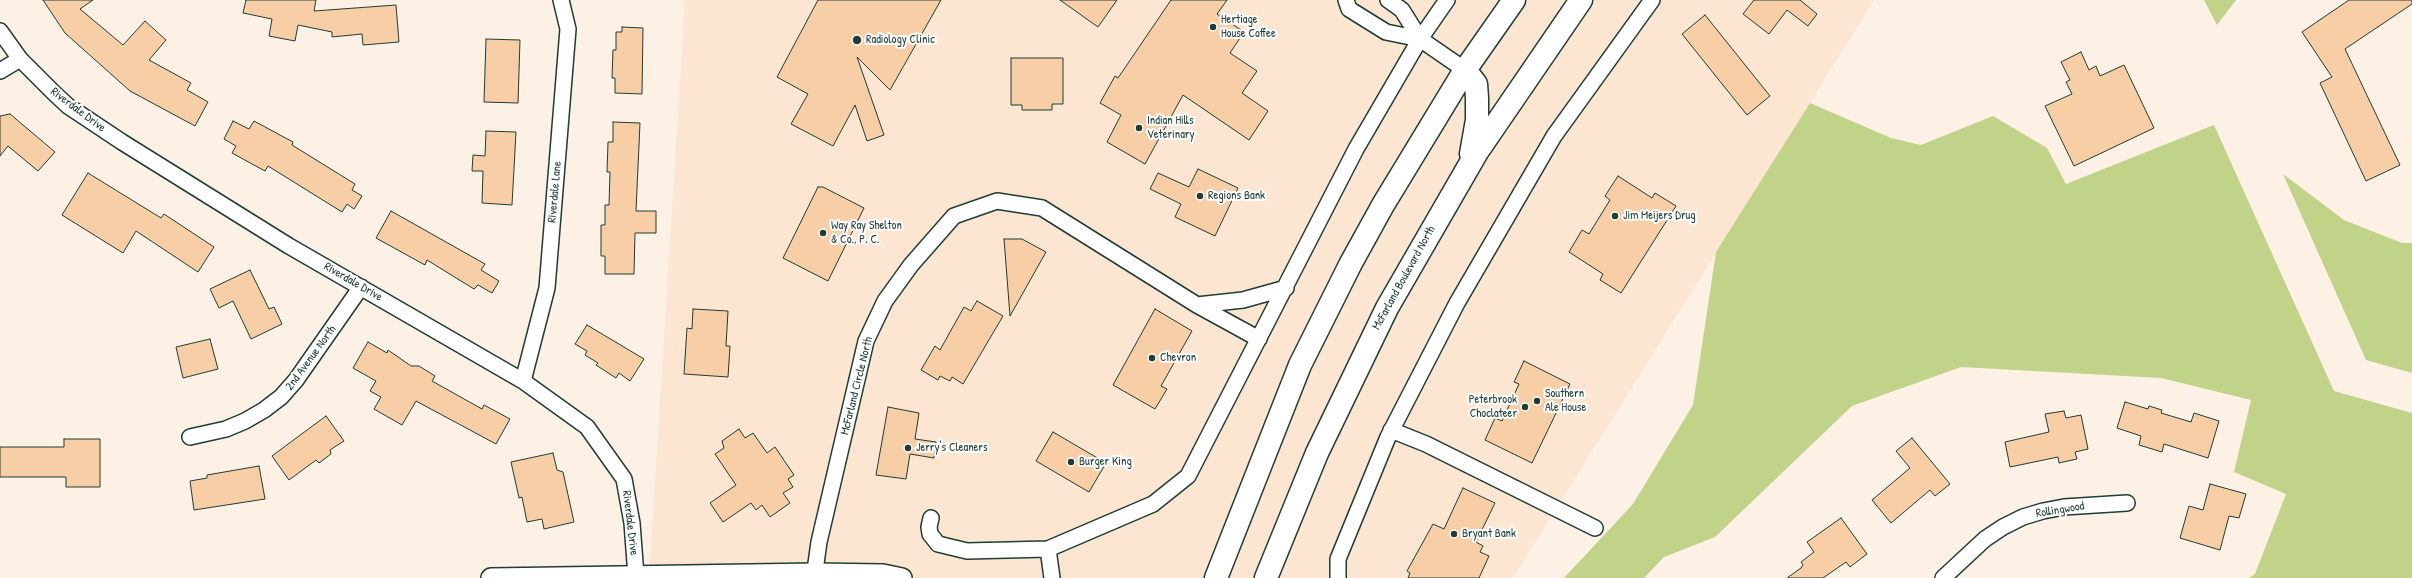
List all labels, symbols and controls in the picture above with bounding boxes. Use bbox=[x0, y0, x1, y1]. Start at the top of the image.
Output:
place label: Hertiage House Coffee bbox=[1221, 13, 1276, 41]
marker: Hertiage House Coffee bbox=[1208, 22, 1218, 32]
place label: Radiology Clinic bbox=[866, 33, 935, 47]
marker: Radiology Clinic bbox=[851, 34, 863, 46]
street label: Riverdale Drive bbox=[48, 85, 108, 135]
place label: Indian Hills Veterinary bbox=[1147, 114, 1195, 142]
marker: Indian Hills Veterinary bbox=[1134, 123, 1144, 133]
street label: Riverdale Lane bbox=[545, 161, 565, 223]
place label: Regions Bank bbox=[1208, 189, 1265, 203]
marker: Regions Bank bbox=[1195, 191, 1205, 201]
place label: Jim Meijers Drug bbox=[1623, 209, 1696, 223]
marker: Jim Meijers Drug bbox=[1610, 211, 1620, 221]
place label: Way Ray Shelton & Co., P. C. bbox=[831, 219, 902, 247]
street label: McFarland Boulevard North bbox=[1369, 224, 1439, 332]
marker: Way Ray Shelton & Co., P. C. bbox=[818, 228, 828, 238]
street label: Riverdale Drive bbox=[321, 260, 385, 304]
street label: 2nd Avenue North bbox=[283, 323, 339, 393]
street label: McFarland Circle North bbox=[838, 335, 876, 437]
place label: Chevron bbox=[1160, 351, 1196, 365]
marker: Chevron bbox=[1147, 353, 1157, 363]
place label: Southern Ale House bbox=[1545, 387, 1586, 415]
place label: Peterbrook Choclateer bbox=[1469, 393, 1517, 421]
marker: Southern Ale House bbox=[1532, 396, 1542, 406]
marker: Peterbrook Choclateer bbox=[1520, 402, 1530, 412]
place label: Jerry's Cleaners bbox=[916, 441, 988, 455]
marker: Jerry's Cleaners bbox=[903, 443, 913, 453]
place label: Burger King bbox=[1079, 455, 1132, 469]
marker: Burger King bbox=[1066, 457, 1076, 467]
street label: Riverdale Drive bbox=[619, 490, 641, 556]
street label: Rollingwood bbox=[2035, 499, 2085, 521]
place label: Bryant Bank bbox=[1462, 527, 1516, 541]
marker: Bryant Bank bbox=[1449, 529, 1459, 539]

